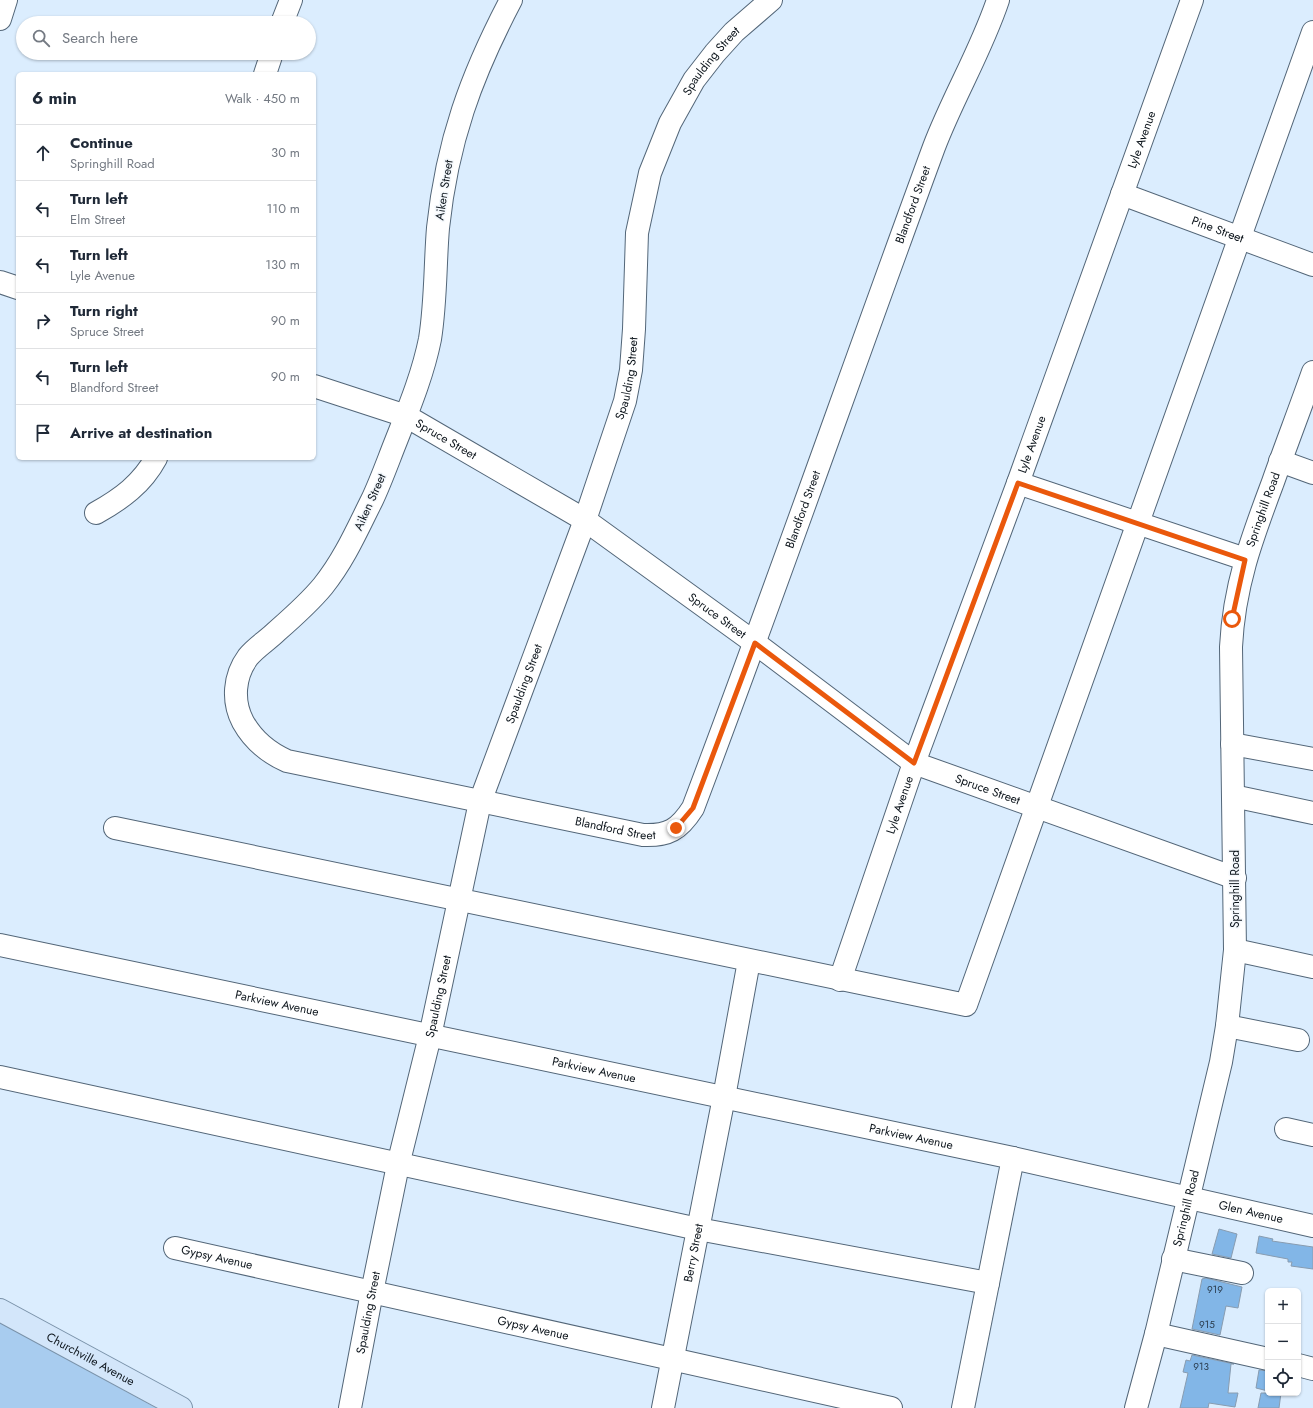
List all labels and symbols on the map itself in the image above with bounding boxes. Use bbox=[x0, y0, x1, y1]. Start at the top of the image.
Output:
street label: Spaulding Street bbox=[678, 22, 744, 99]
street label: Lyle Avenue bbox=[1123, 108, 1160, 171]
street label: Aiken Street bbox=[430, 158, 458, 221]
street label: Blandford Street bbox=[890, 163, 935, 246]
street label: Pine Street bbox=[1189, 212, 1246, 248]
street label: Spaulding Street bbox=[610, 336, 642, 422]
street label: Lyle Avenue bbox=[1013, 413, 1051, 476]
street label: Spruce Street bbox=[412, 414, 480, 464]
street label: Blandford Street bbox=[780, 468, 825, 551]
street label: Aiken Street bbox=[349, 470, 391, 533]
street label: Springhill Road bbox=[1241, 470, 1285, 549]
street label: Spruce Street bbox=[684, 588, 750, 643]
route start bbox=[1223, 610, 1241, 628]
street label: Spaulding Street bbox=[501, 641, 547, 726]
street label: Spruce Street bbox=[953, 769, 1023, 809]
street label: Lyle Avenue bbox=[881, 774, 918, 836]
street label: Blandford Street bbox=[573, 812, 656, 844]
route end bbox=[667, 819, 685, 837]
street label: Springhill Road bbox=[1226, 850, 1244, 928]
street label: Spaulding Street bbox=[421, 954, 456, 1039]
street label: Parkview Avenue bbox=[233, 986, 321, 1021]
street label: Parkview Avenue bbox=[550, 1052, 638, 1087]
street label: Parkview Avenue bbox=[868, 1119, 955, 1154]
street label: Springhill Road bbox=[1168, 1168, 1204, 1248]
street label: Glen Avenue bbox=[1217, 1196, 1285, 1228]
street label: Berry Street bbox=[679, 1222, 708, 1284]
street label: Gypsy Avenue bbox=[180, 1241, 254, 1274]
street label: Spaulding Street bbox=[351, 1270, 385, 1355]
house number: 919 bbox=[1207, 1282, 1223, 1297]
street label: Gypsy Avenue bbox=[496, 1311, 571, 1345]
house number: 915 bbox=[1199, 1317, 1215, 1332]
street label: Churchville Avenue bbox=[43, 1328, 138, 1390]
house number: 913 bbox=[1193, 1359, 1209, 1374]

